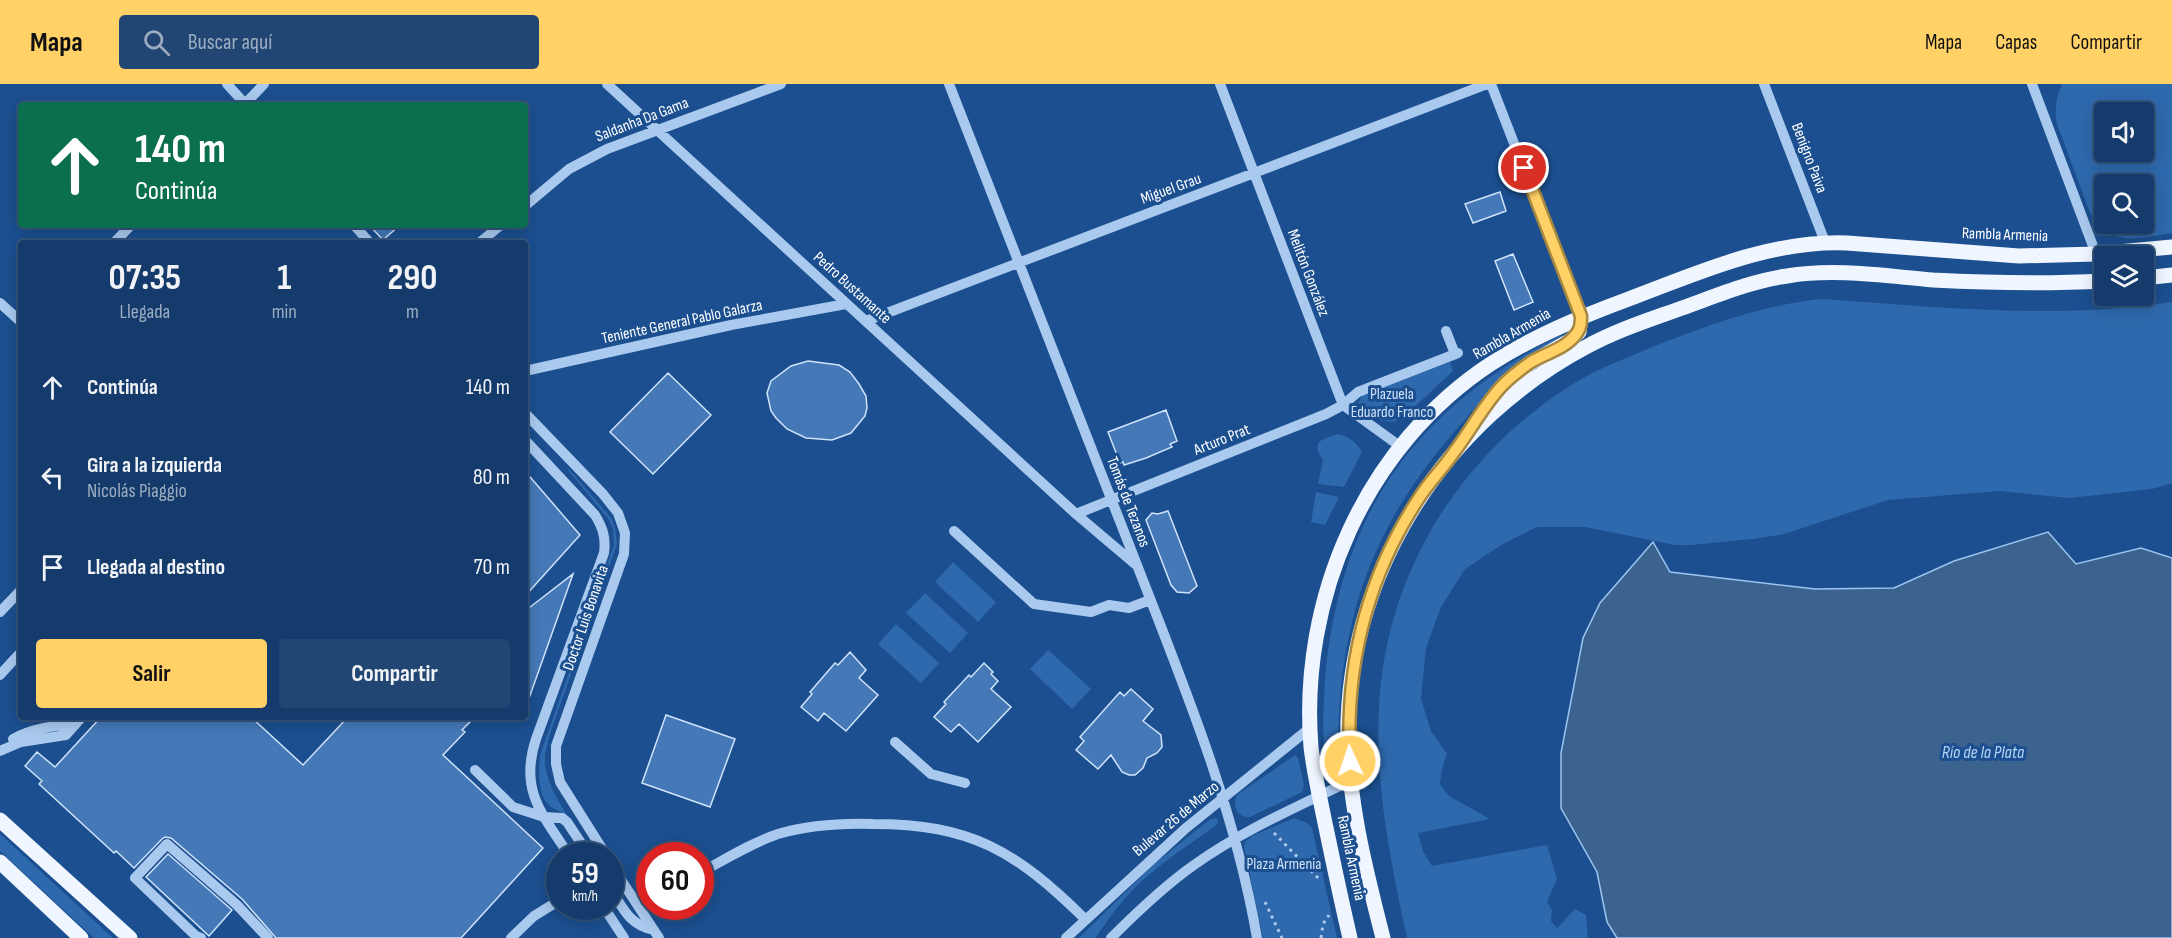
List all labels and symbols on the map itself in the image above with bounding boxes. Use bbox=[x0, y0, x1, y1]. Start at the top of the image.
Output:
street label: Saldanha Da Gama bbox=[593, 94, 691, 146]
street label: Benigno Paiva bbox=[1787, 120, 1831, 196]
pin bbox=[1498, 142, 1549, 193]
street label: Miguel Grau bbox=[1138, 169, 1204, 209]
street label: Rambla Armenia bbox=[1962, 224, 2048, 246]
street label: Melitón González bbox=[1283, 227, 1333, 319]
street label: Pedro Bustamante bbox=[809, 248, 895, 328]
street label: Teniente General Pablo Galarza bbox=[600, 296, 764, 348]
street label: Rambla Armenia bbox=[1470, 304, 1554, 364]
park label: Plazuela Eduardo Franco bbox=[1351, 385, 1433, 422]
street label: Arturo Prat bbox=[1190, 420, 1253, 460]
street label: Tomás de Tezanos bbox=[1102, 454, 1154, 550]
street label: Doctor Luis Bonavita bbox=[559, 563, 613, 673]
position arrow bbox=[1318, 729, 1382, 793]
water label: Río de la Plata bbox=[1942, 742, 2025, 763]
street label: Bulevar 26 de Marzo bbox=[1129, 777, 1223, 861]
street label: Rambla Armenia bbox=[1333, 814, 1369, 902]
speed limit sign: 60 bbox=[636, 842, 714, 920]
park label: Plaza Armenia bbox=[1247, 855, 1321, 874]

